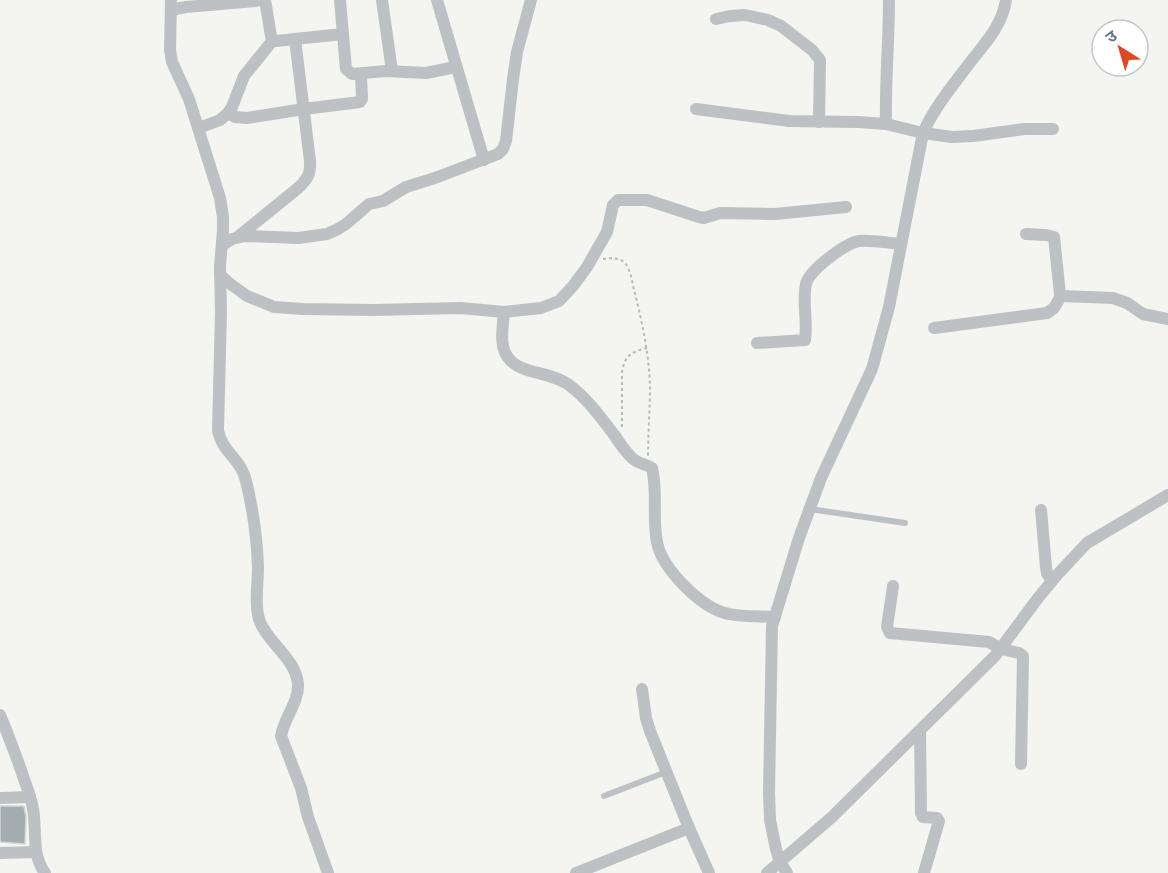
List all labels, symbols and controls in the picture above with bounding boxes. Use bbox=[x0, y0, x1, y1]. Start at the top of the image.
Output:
north arrow bbox=[1090, 18, 1150, 78]
text: उ bbox=[1102, 26, 1121, 47]

